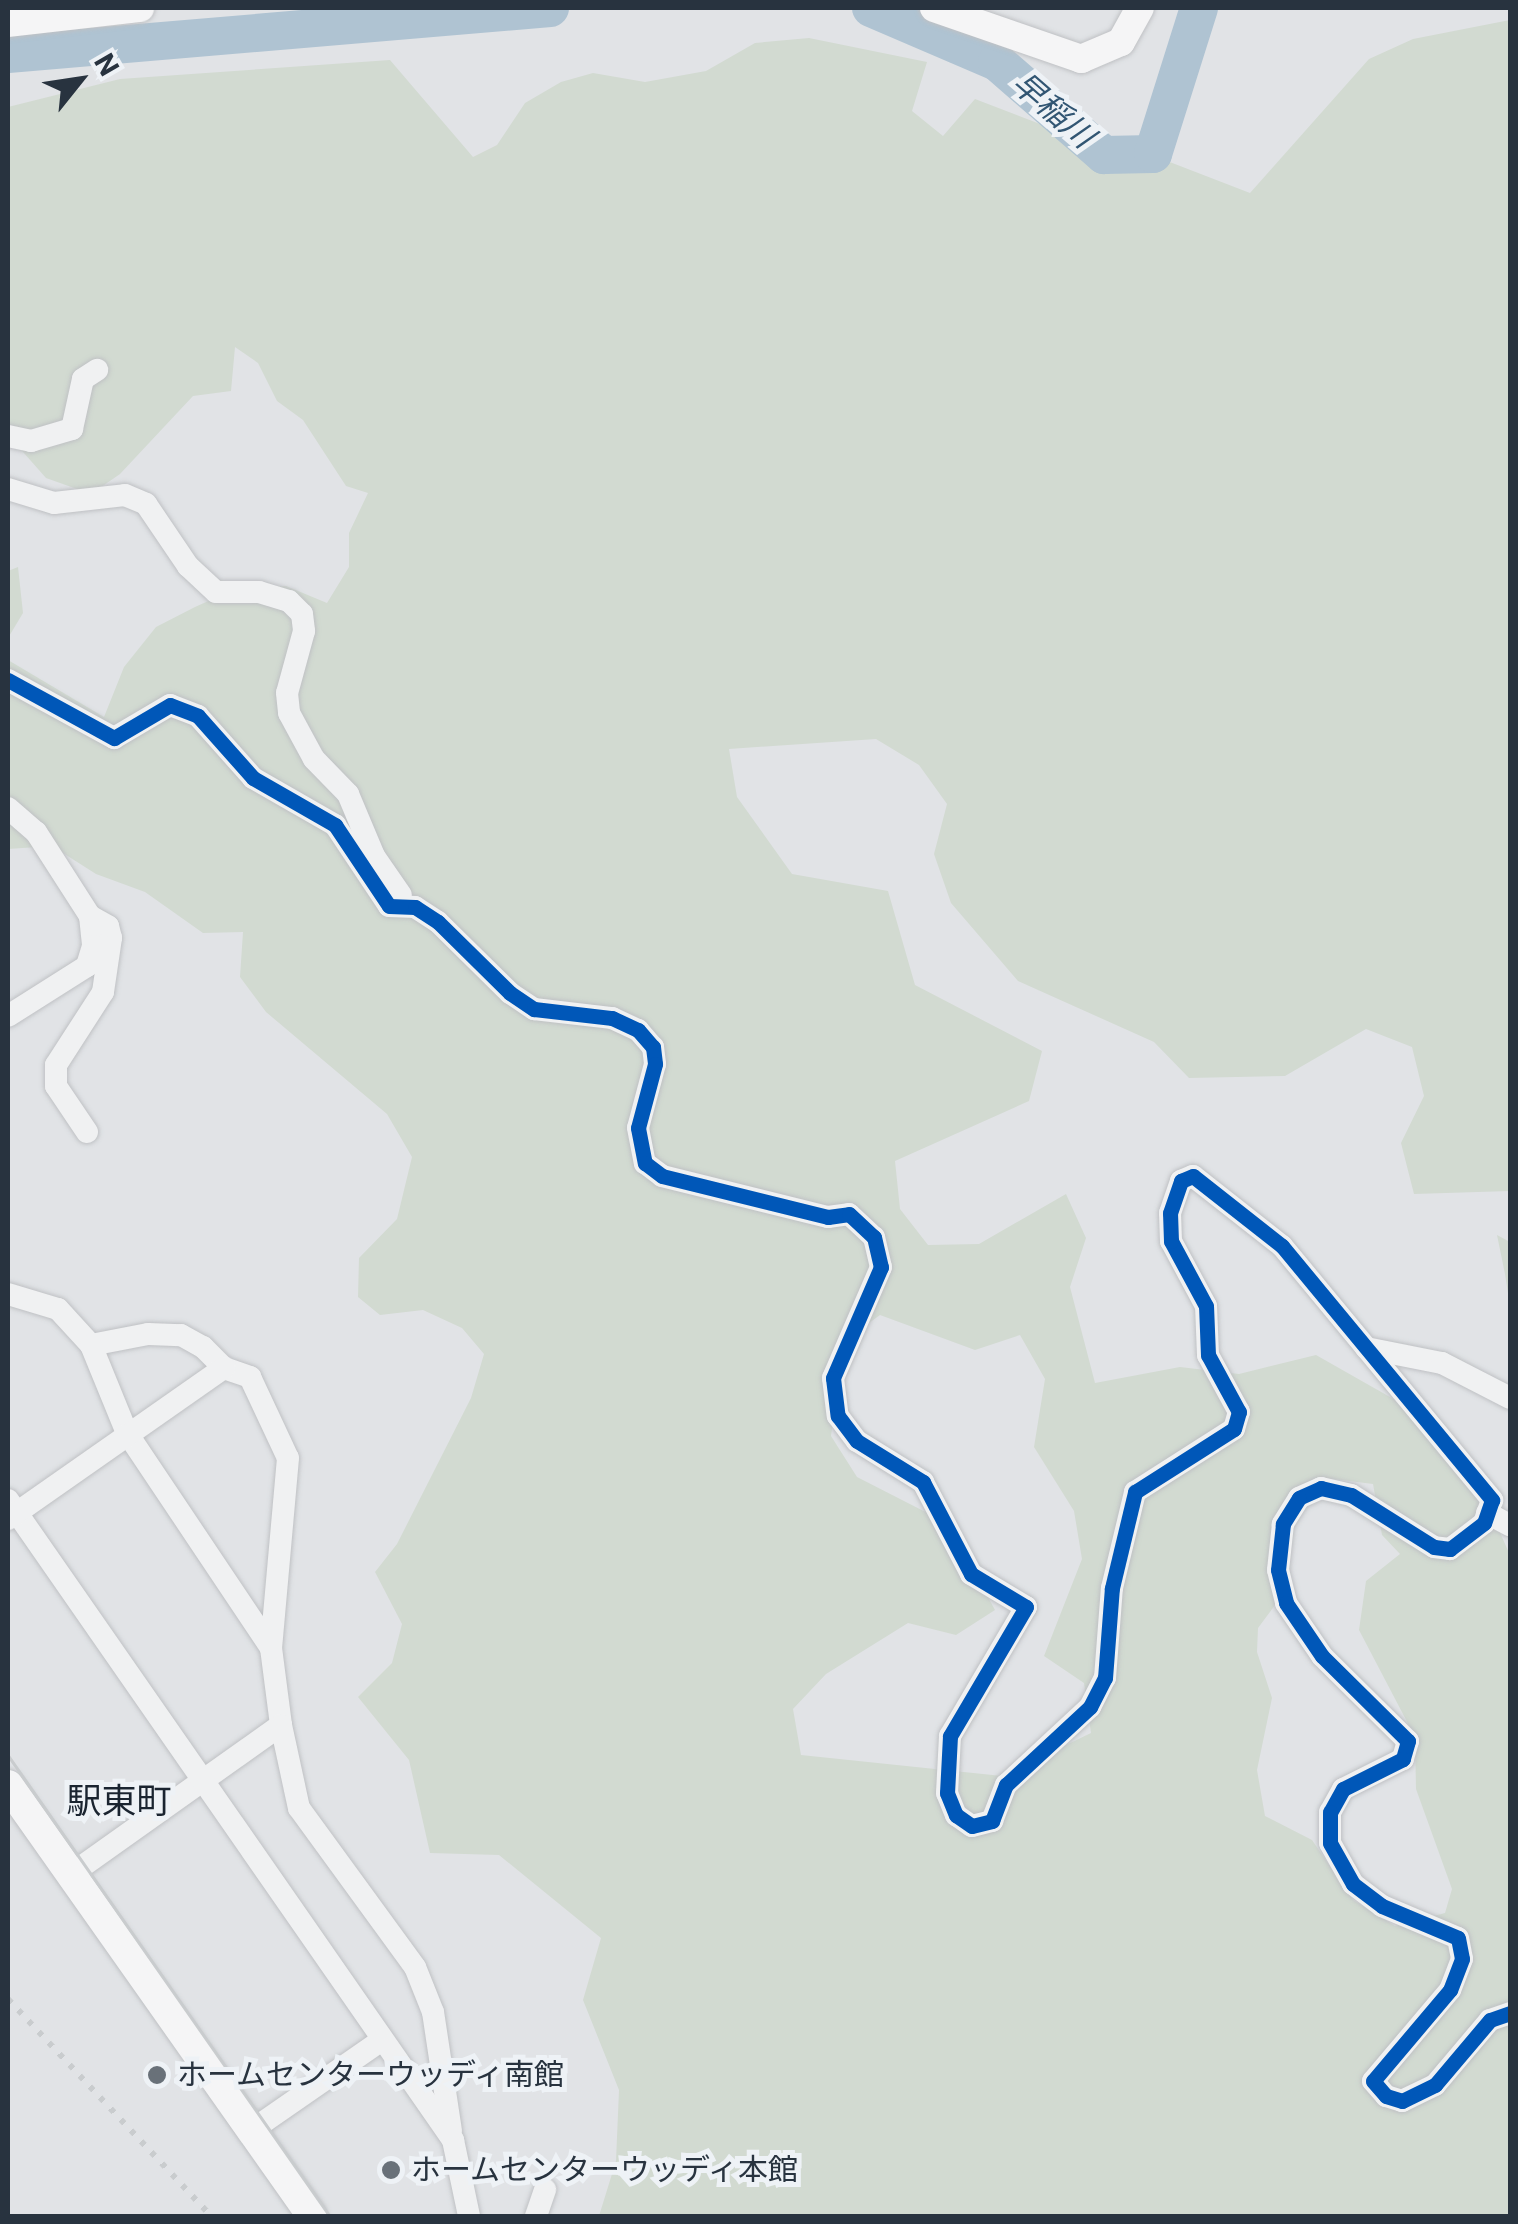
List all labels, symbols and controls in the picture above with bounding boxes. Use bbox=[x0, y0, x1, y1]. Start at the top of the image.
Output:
north arrow bbox=[30, 30, 130, 130]
text: N bbox=[87, 48, 126, 82]
water label: 早稲川 bbox=[1004, 64, 1102, 156]
district label: 駅東町 bbox=[67, 1781, 171, 1823]
place label: ホームセンターウッディ南館 bbox=[177, 2057, 567, 2093]
marker: ホームセンターウッディ南館 bbox=[146, 2064, 168, 2086]
place label: ホームセンターウッディ本館 bbox=[411, 2152, 801, 2188]
marker: ホームセンターウッディ本館 bbox=[380, 2159, 402, 2181]

